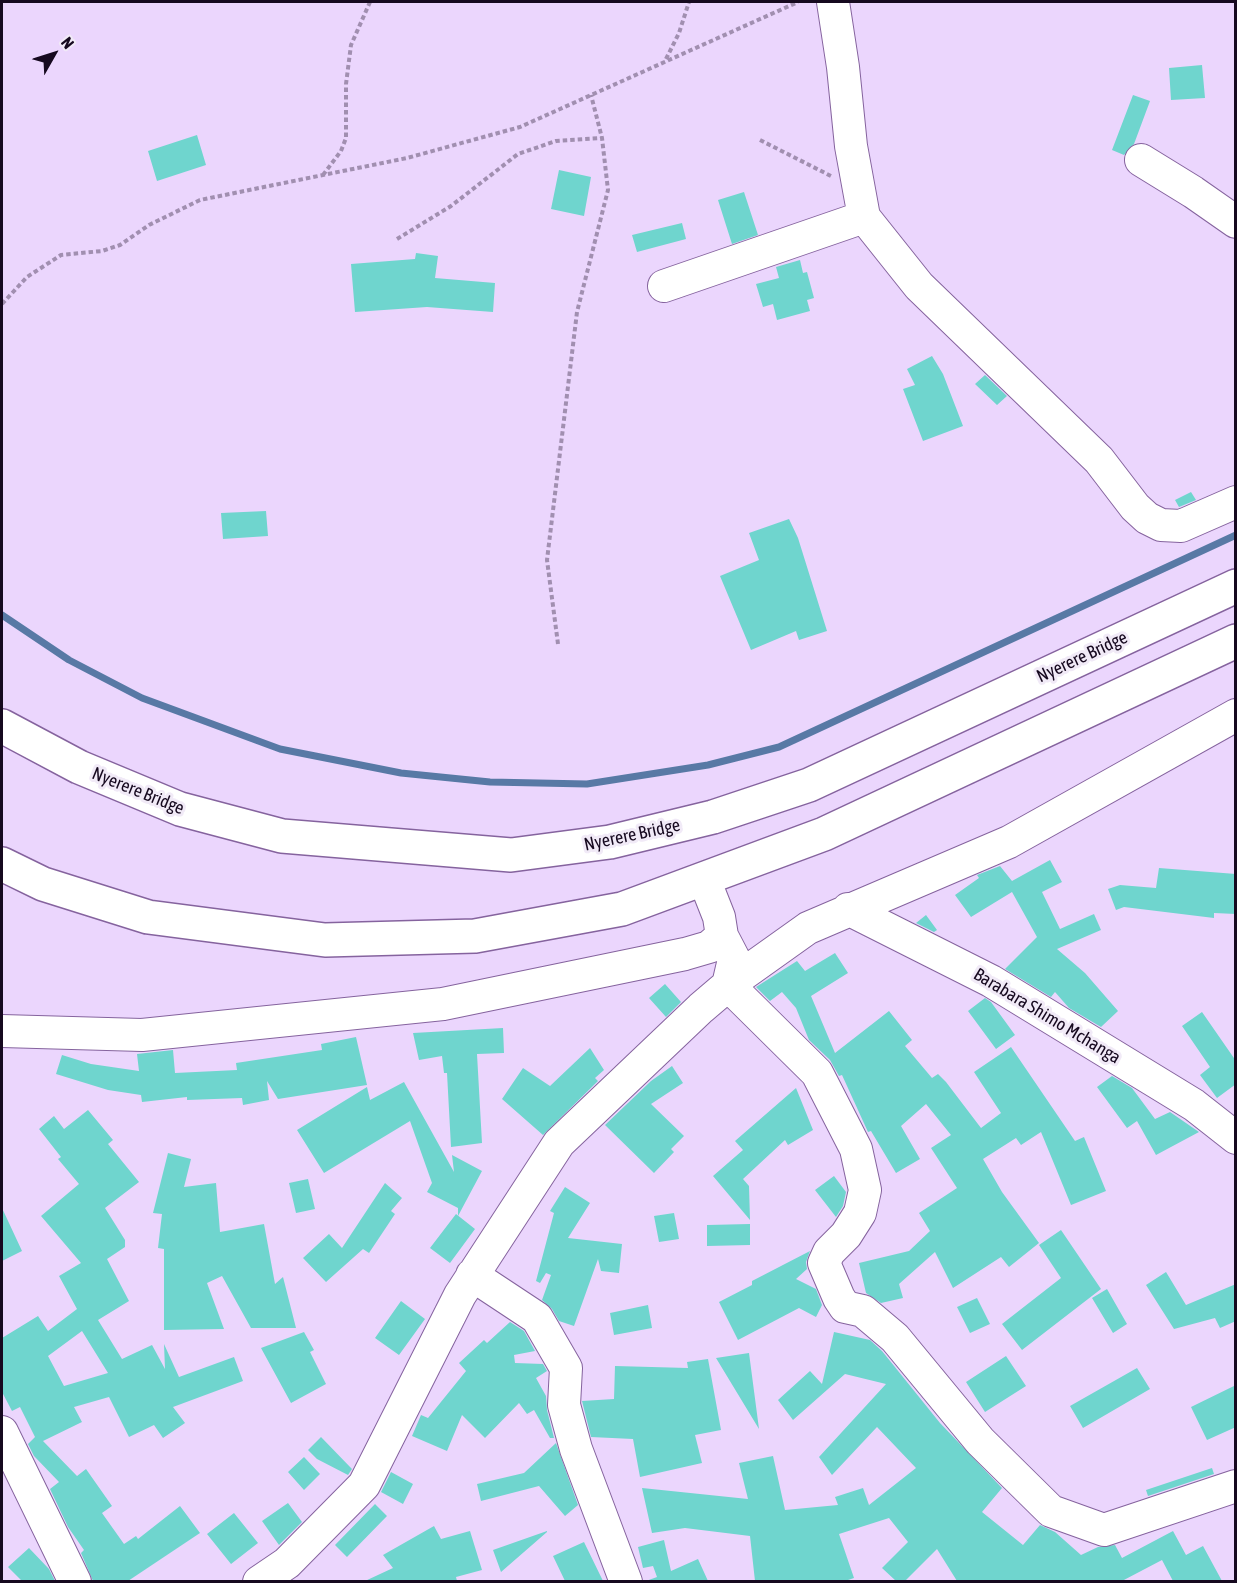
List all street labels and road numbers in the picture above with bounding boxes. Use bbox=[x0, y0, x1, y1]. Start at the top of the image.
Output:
street label: Nyerere Bridge bbox=[1033, 627, 1131, 687]
street label: Nyerere Bridge bbox=[89, 763, 187, 819]
street label: Nyerere Bridge bbox=[582, 814, 682, 856]
street label: Barabara Shimo Mchanga bbox=[970, 964, 1124, 1068]

